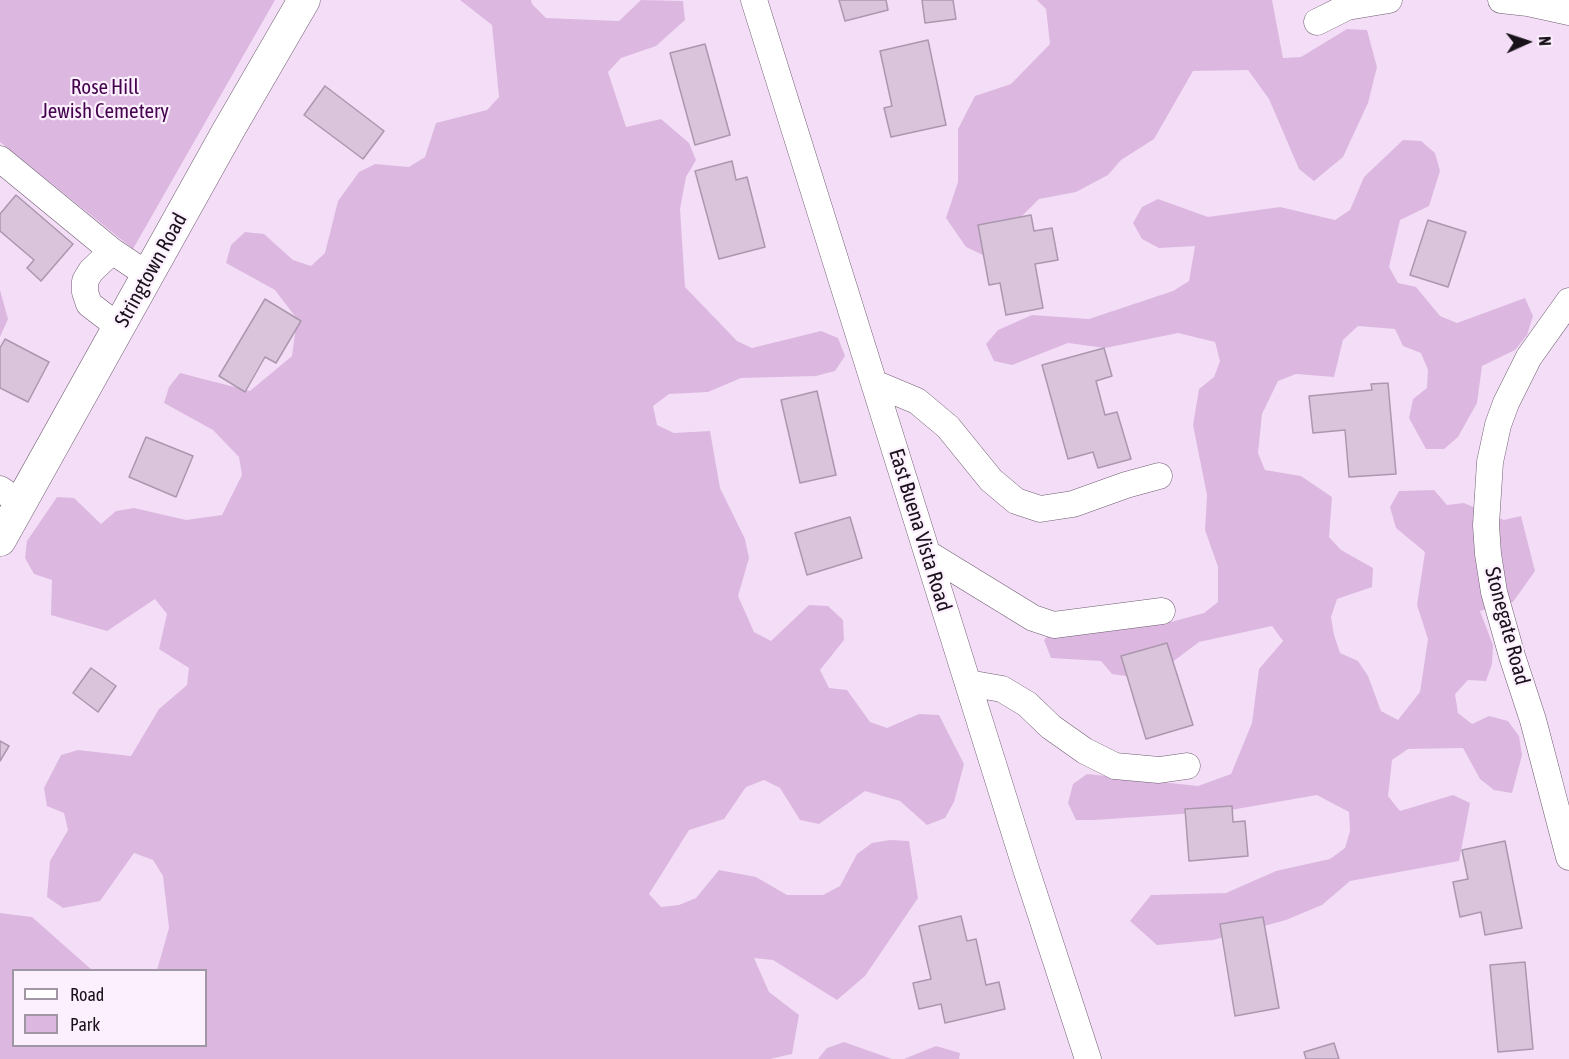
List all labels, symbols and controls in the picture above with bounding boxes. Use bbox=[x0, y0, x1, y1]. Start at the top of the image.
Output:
north arrow bbox=[1497, 12, 1557, 72]
text: N bbox=[1536, 36, 1554, 46]
park label: Rose Hill Jewish Cemetery bbox=[41, 74, 169, 124]
street label: Stringtown Road bbox=[109, 209, 193, 331]
street label: East Buena Vista Road bbox=[883, 446, 957, 614]
street label: Stonegate Road bbox=[1479, 564, 1535, 688]
legend bbox=[12, 969, 207, 1047]
text: Road bbox=[70, 984, 104, 1005]
text: Park bbox=[70, 1014, 100, 1035]

